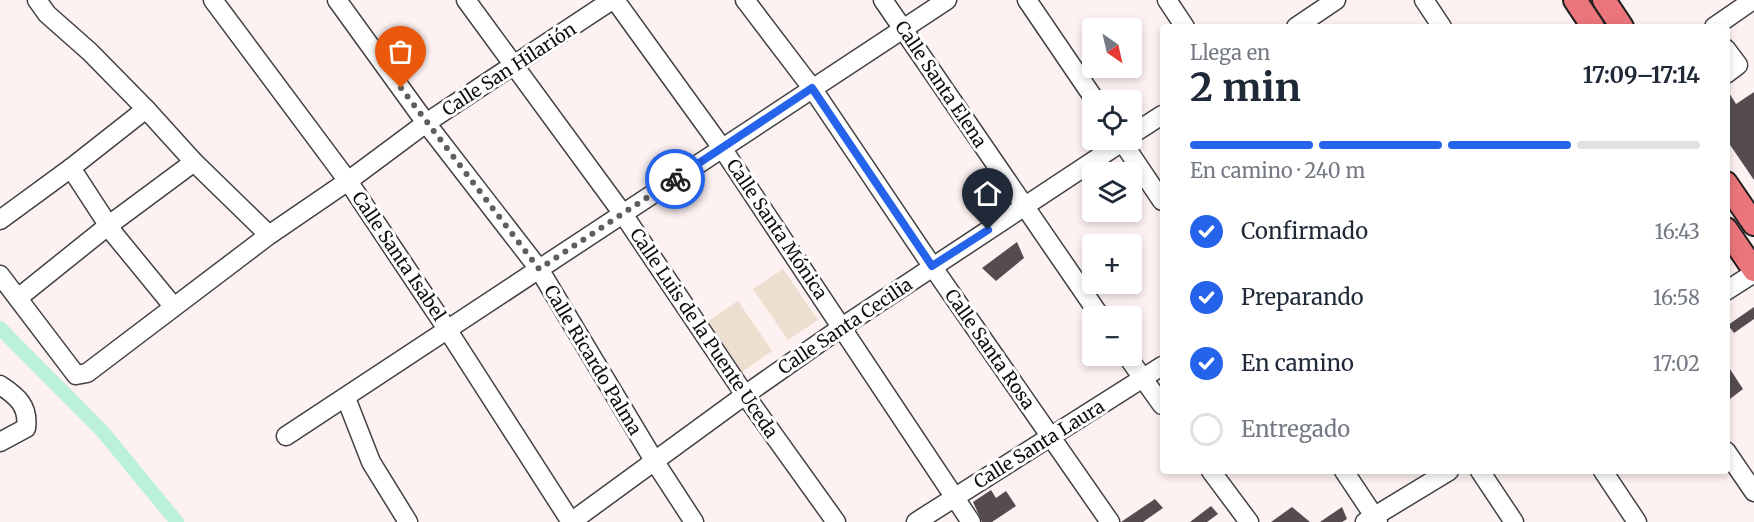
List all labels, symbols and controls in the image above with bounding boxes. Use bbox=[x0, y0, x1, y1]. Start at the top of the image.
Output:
street label: Calle Santa Elena bbox=[890, 16, 992, 152]
street label: Calle San Hilarión bbox=[438, 17, 580, 121]
north arrow bbox=[1082, 18, 1142, 78]
map controls bbox=[1082, 18, 1142, 366]
pin bbox=[375, 26, 426, 88]
icon: bag bbox=[384, 35, 417, 68]
text: Llega en bbox=[1190, 40, 1270, 65]
text: 17:09–17:14 bbox=[1583, 61, 1700, 89]
text: 2 min bbox=[1190, 63, 1301, 112]
button: locate bbox=[1082, 90, 1142, 150]
courier bbox=[645, 149, 705, 209]
street label: Calle Santa Mónica bbox=[722, 154, 833, 304]
text: En camino · 240 m bbox=[1190, 158, 1365, 183]
button: layers bbox=[1082, 162, 1142, 222]
icon: bike bbox=[659, 163, 692, 196]
pin bbox=[962, 168, 1013, 230]
icon: home bbox=[971, 177, 1004, 210]
street label: Calle Santa Isabel bbox=[347, 187, 451, 325]
icon: check bbox=[1190, 215, 1223, 248]
text: Confirmado bbox=[1241, 217, 1368, 245]
text: 16:43 bbox=[1654, 219, 1700, 244]
street label: Calle Luis de la Puente Uceda bbox=[625, 224, 783, 443]
button: + bbox=[1082, 234, 1142, 294]
street label: Calle Santa Cecilia bbox=[774, 272, 917, 379]
street label: Calle Ricardo Palma bbox=[539, 281, 647, 439]
icon: check bbox=[1190, 281, 1223, 314]
text: Preparando bbox=[1241, 283, 1364, 311]
street label: Calle Santa Rosa bbox=[940, 284, 1040, 414]
text: 16:58 bbox=[1653, 285, 1700, 310]
button: − bbox=[1082, 306, 1142, 366]
icon: check bbox=[1190, 347, 1223, 380]
text: En camino bbox=[1241, 349, 1354, 377]
text: 17:02 bbox=[1653, 351, 1700, 376]
street label: Calle Santa Laura bbox=[969, 394, 1109, 493]
text: Entregado bbox=[1241, 415, 1350, 443]

